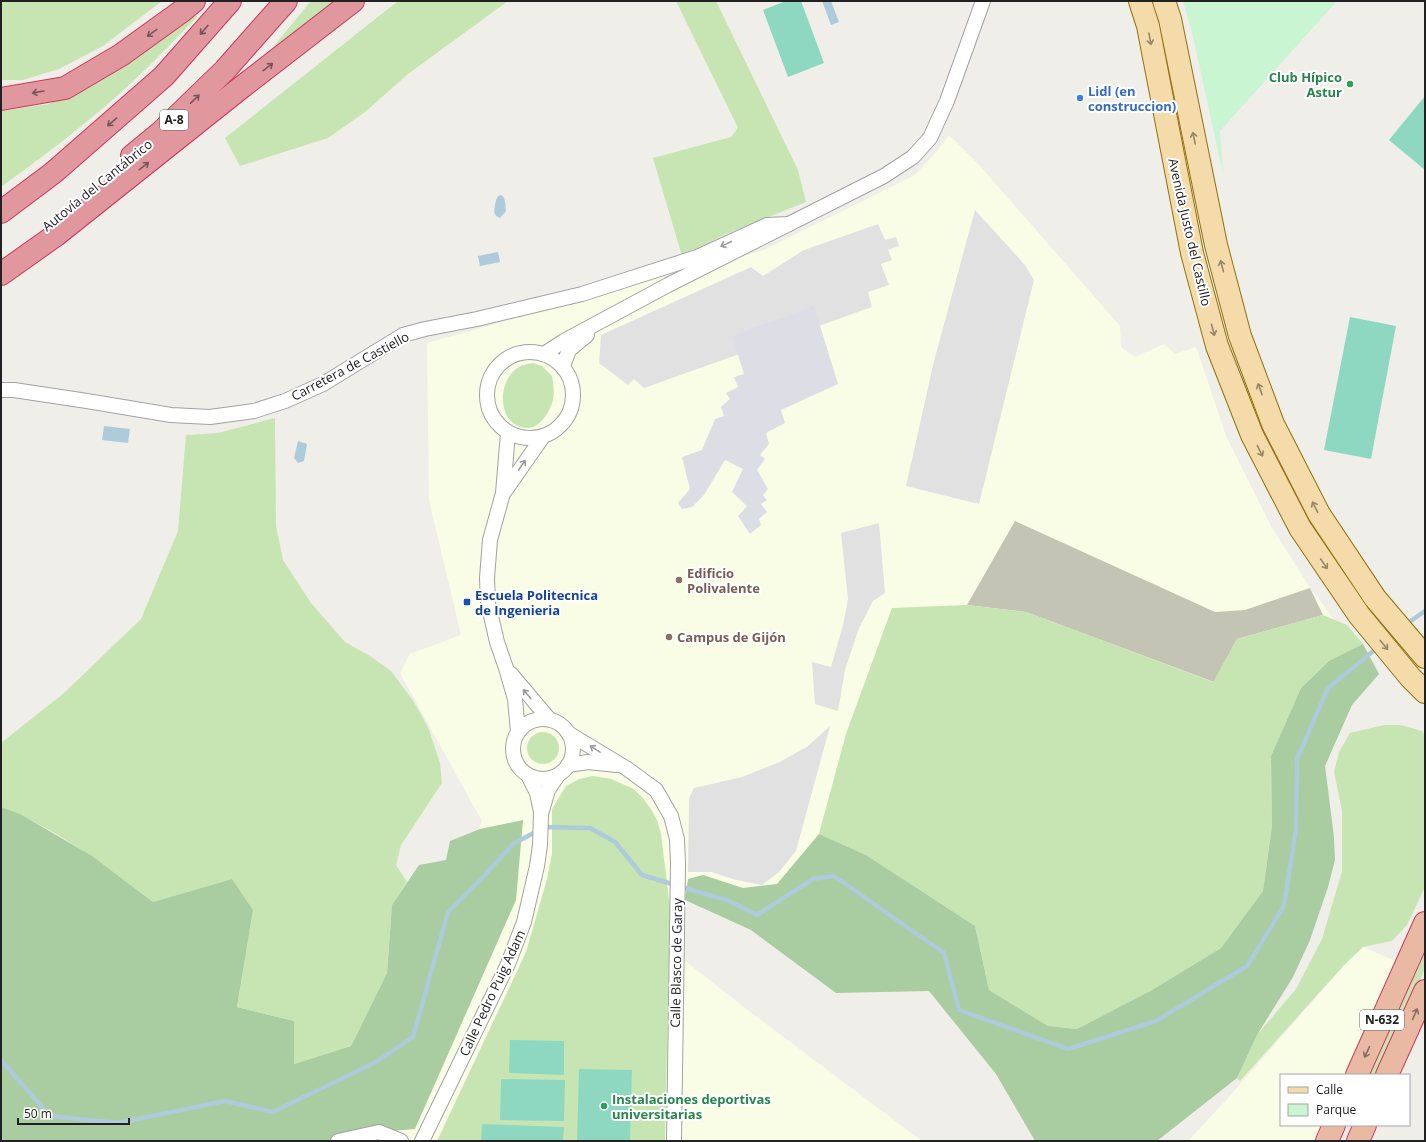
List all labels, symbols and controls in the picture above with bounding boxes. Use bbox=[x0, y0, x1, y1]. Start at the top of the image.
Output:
one-way arrow bbox=[200, 25, 209, 35]
one-way arrow bbox=[146, 29, 157, 37]
one-way arrow bbox=[1146, 32, 1154, 45]
one-way arrow bbox=[263, 62, 274, 71]
place label: Club Hípico Astur bbox=[1269, 68, 1342, 101]
marker: Club Hípico Astur bbox=[1345, 79, 1355, 89]
place label: Lidl (en construccion) bbox=[1088, 82, 1176, 115]
one-way arrow bbox=[32, 89, 45, 97]
marker: Lidl (en construccion) bbox=[1075, 93, 1085, 103]
one-way arrow bbox=[190, 94, 200, 104]
road number: A-8 bbox=[160, 110, 188, 130]
one-way arrow bbox=[107, 117, 117, 126]
one-way arrow bbox=[1190, 132, 1198, 145]
street label: Autovía del Cantábrico bbox=[38, 135, 156, 235]
street label: Avenida Justo del Castillo bbox=[1164, 156, 1216, 308]
one-way arrow bbox=[138, 161, 149, 170]
one-way arrow bbox=[721, 241, 733, 248]
one-way arrow bbox=[1217, 259, 1225, 272]
one-way arrow bbox=[1210, 323, 1217, 336]
street label: Carretera de Castiello bbox=[288, 327, 412, 405]
one-way arrow bbox=[1256, 384, 1264, 396]
one-way arrow bbox=[1257, 444, 1264, 456]
one-way arrow bbox=[518, 460, 526, 471]
one-way arrow bbox=[1311, 501, 1318, 513]
one-way arrow bbox=[1320, 558, 1328, 569]
place label: Edificio Polivalente bbox=[687, 564, 760, 597]
marker: Edificio Polivalente bbox=[674, 575, 684, 585]
place label: Escuela Politecnica de Ingenieria bbox=[475, 586, 598, 619]
marker: Escuela Politecnica de Ingenieria bbox=[462, 597, 472, 607]
place label: Campus de Gijón bbox=[677, 628, 786, 646]
marker: Campus de Gijón bbox=[664, 632, 674, 642]
one-way arrow bbox=[1379, 639, 1388, 650]
one-way arrow bbox=[523, 689, 532, 700]
one-way arrow bbox=[590, 745, 601, 753]
street label: Calle Blasco de Garay bbox=[666, 898, 686, 1028]
street label: Calle Pedro Puig Adam bbox=[455, 927, 529, 1059]
one-way arrow bbox=[1412, 1008, 1419, 1020]
road number: N-632 bbox=[1360, 1010, 1404, 1030]
one-way arrow bbox=[1363, 1046, 1370, 1058]
legend bbox=[1280, 1074, 1410, 1126]
text: Calle bbox=[1316, 1081, 1343, 1098]
place label: Instalaciones deportivas universitarias bbox=[612, 1090, 771, 1123]
scale bar bbox=[18, 1100, 129, 1126]
marker: Instalaciones deportivas universitarias bbox=[599, 1101, 609, 1111]
text: Parque bbox=[1316, 1101, 1356, 1118]
text: 50 m bbox=[24, 1105, 52, 1122]

